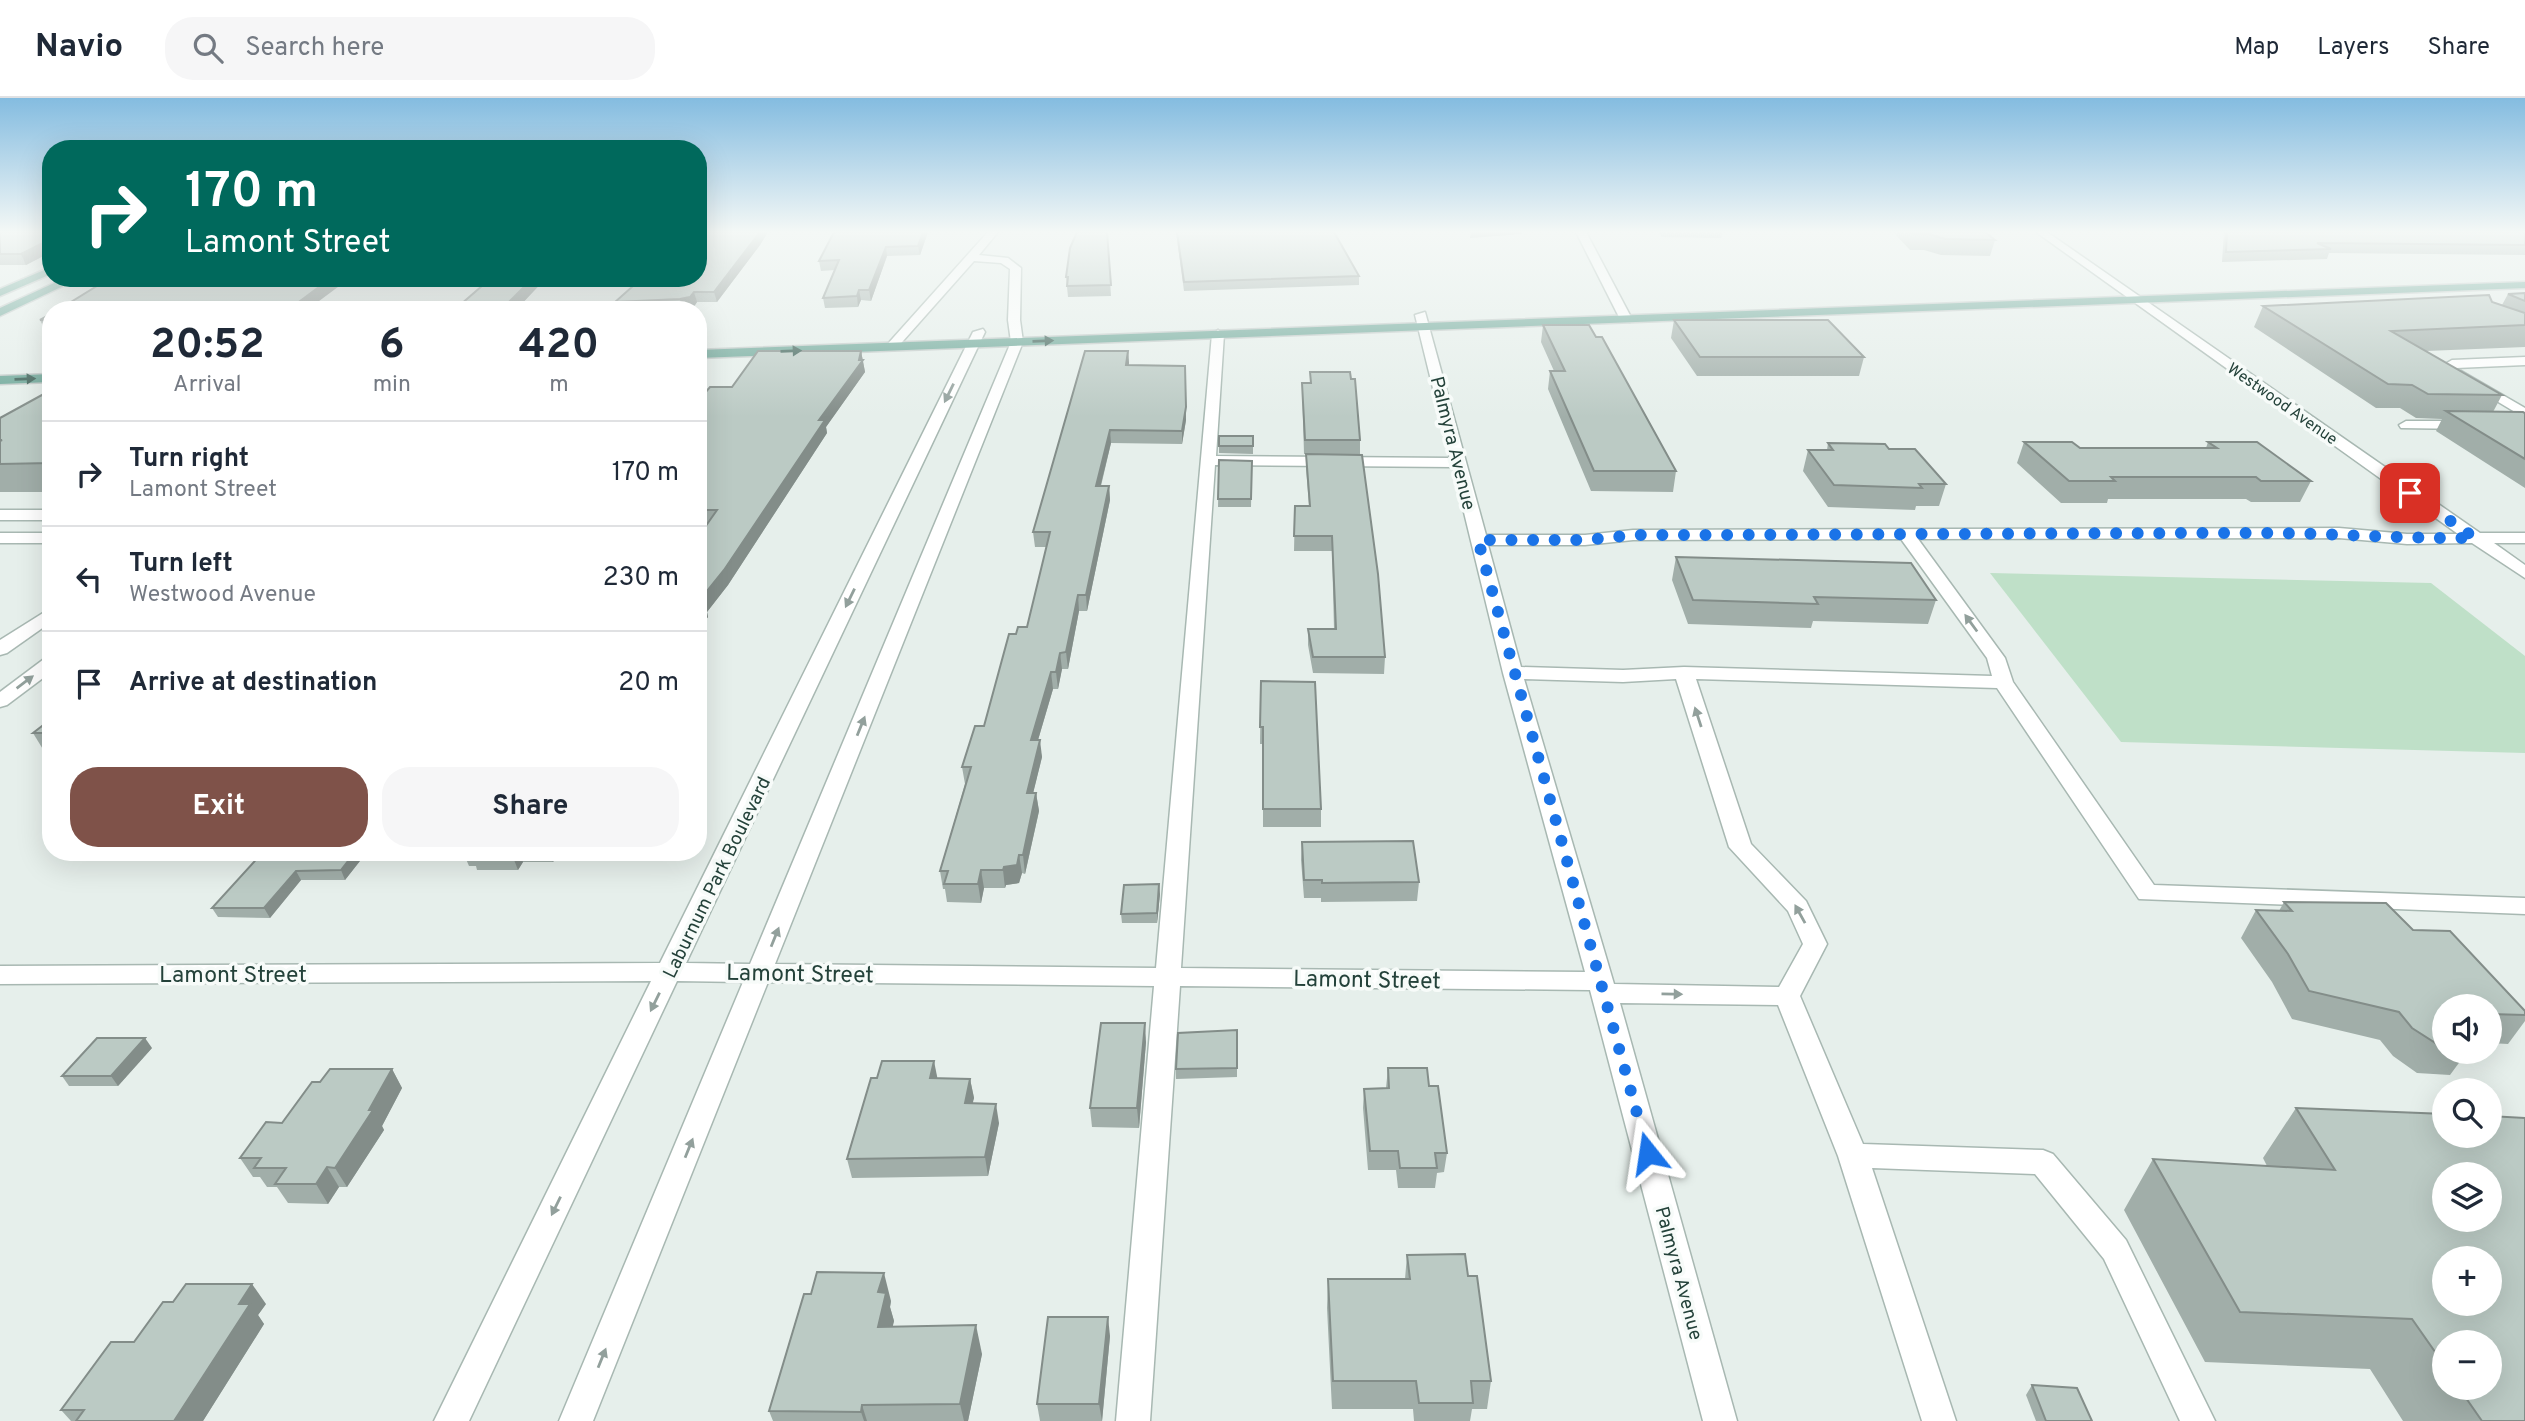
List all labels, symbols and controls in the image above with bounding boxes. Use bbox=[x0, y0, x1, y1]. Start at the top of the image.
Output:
search box bbox=[165, 17, 655, 80]
text: Navio bbox=[35, 27, 123, 69]
icon: search bbox=[189, 29, 227, 67]
text: Search here bbox=[245, 32, 384, 65]
text: Map bbox=[2234, 33, 2279, 63]
text: Layers bbox=[2317, 33, 2389, 63]
text: Share bbox=[2427, 33, 2490, 63]
text: 170 m bbox=[185, 163, 318, 225]
icon: right bbox=[70, 168, 161, 259]
text: Lamont Street bbox=[185, 224, 391, 264]
text: 20:52 bbox=[150, 320, 265, 373]
text: 6 bbox=[379, 320, 405, 373]
text: 420 bbox=[519, 320, 599, 373]
one-way arrow bbox=[1032, 336, 1054, 347]
one-way arrow bbox=[780, 345, 802, 356]
street label: Westwood Avenue bbox=[2223, 359, 2341, 450]
text: Arrival bbox=[173, 371, 242, 400]
text: min bbox=[373, 371, 411, 400]
text: m bbox=[549, 371, 569, 400]
one-way arrow bbox=[15, 374, 37, 385]
street label: Palmyra Avenue bbox=[1424, 374, 1480, 513]
one-way arrow bbox=[943, 383, 954, 403]
text: Turn right bbox=[129, 443, 249, 476]
icon: right bbox=[70, 455, 108, 493]
text: 170 m bbox=[612, 457, 679, 490]
pin bbox=[2380, 463, 2440, 523]
icon: arrive bbox=[2391, 474, 2429, 512]
text: Lamont Street bbox=[129, 476, 277, 505]
text: Turn left bbox=[129, 548, 233, 581]
icon: left bbox=[70, 560, 108, 598]
text: 230 m bbox=[603, 562, 679, 595]
text: Westwood Avenue bbox=[129, 581, 316, 610]
one-way arrow bbox=[844, 588, 856, 608]
one-way arrow bbox=[1964, 614, 1978, 632]
icon: arrive bbox=[70, 665, 108, 703]
text: Arrive at destination bbox=[129, 667, 377, 700]
text: 20 m bbox=[618, 667, 679, 700]
one-way arrow bbox=[16, 674, 34, 689]
one-way arrow bbox=[1693, 706, 1703, 727]
one-way arrow bbox=[855, 716, 866, 737]
button: Exit bbox=[70, 767, 368, 847]
button: Share bbox=[382, 767, 679, 847]
street label: Laburnum Park Boulevard bbox=[659, 773, 777, 983]
one-way arrow bbox=[1795, 904, 1807, 924]
one-way arrow bbox=[770, 927, 781, 948]
street label: Lamont Street bbox=[726, 960, 874, 991]
street label: Lamont Street bbox=[159, 962, 307, 991]
street label: Lamont Street bbox=[1293, 966, 1441, 997]
one-way arrow bbox=[1662, 988, 1684, 1000]
one-way arrow bbox=[650, 992, 661, 1012]
map controls bbox=[2432, 994, 2502, 1400]
button: sound bbox=[2432, 994, 2502, 1064]
button: search bbox=[2432, 1078, 2502, 1148]
position arrow bbox=[1611, 1116, 1685, 1190]
one-way arrow bbox=[683, 1137, 694, 1158]
button: layers bbox=[2432, 1162, 2502, 1232]
one-way arrow bbox=[550, 1196, 561, 1216]
street label: Palmyra Avenue bbox=[1649, 1204, 1707, 1343]
button: + bbox=[2432, 1246, 2502, 1316]
button: − bbox=[2432, 1330, 2502, 1400]
one-way arrow bbox=[596, 1347, 607, 1368]

